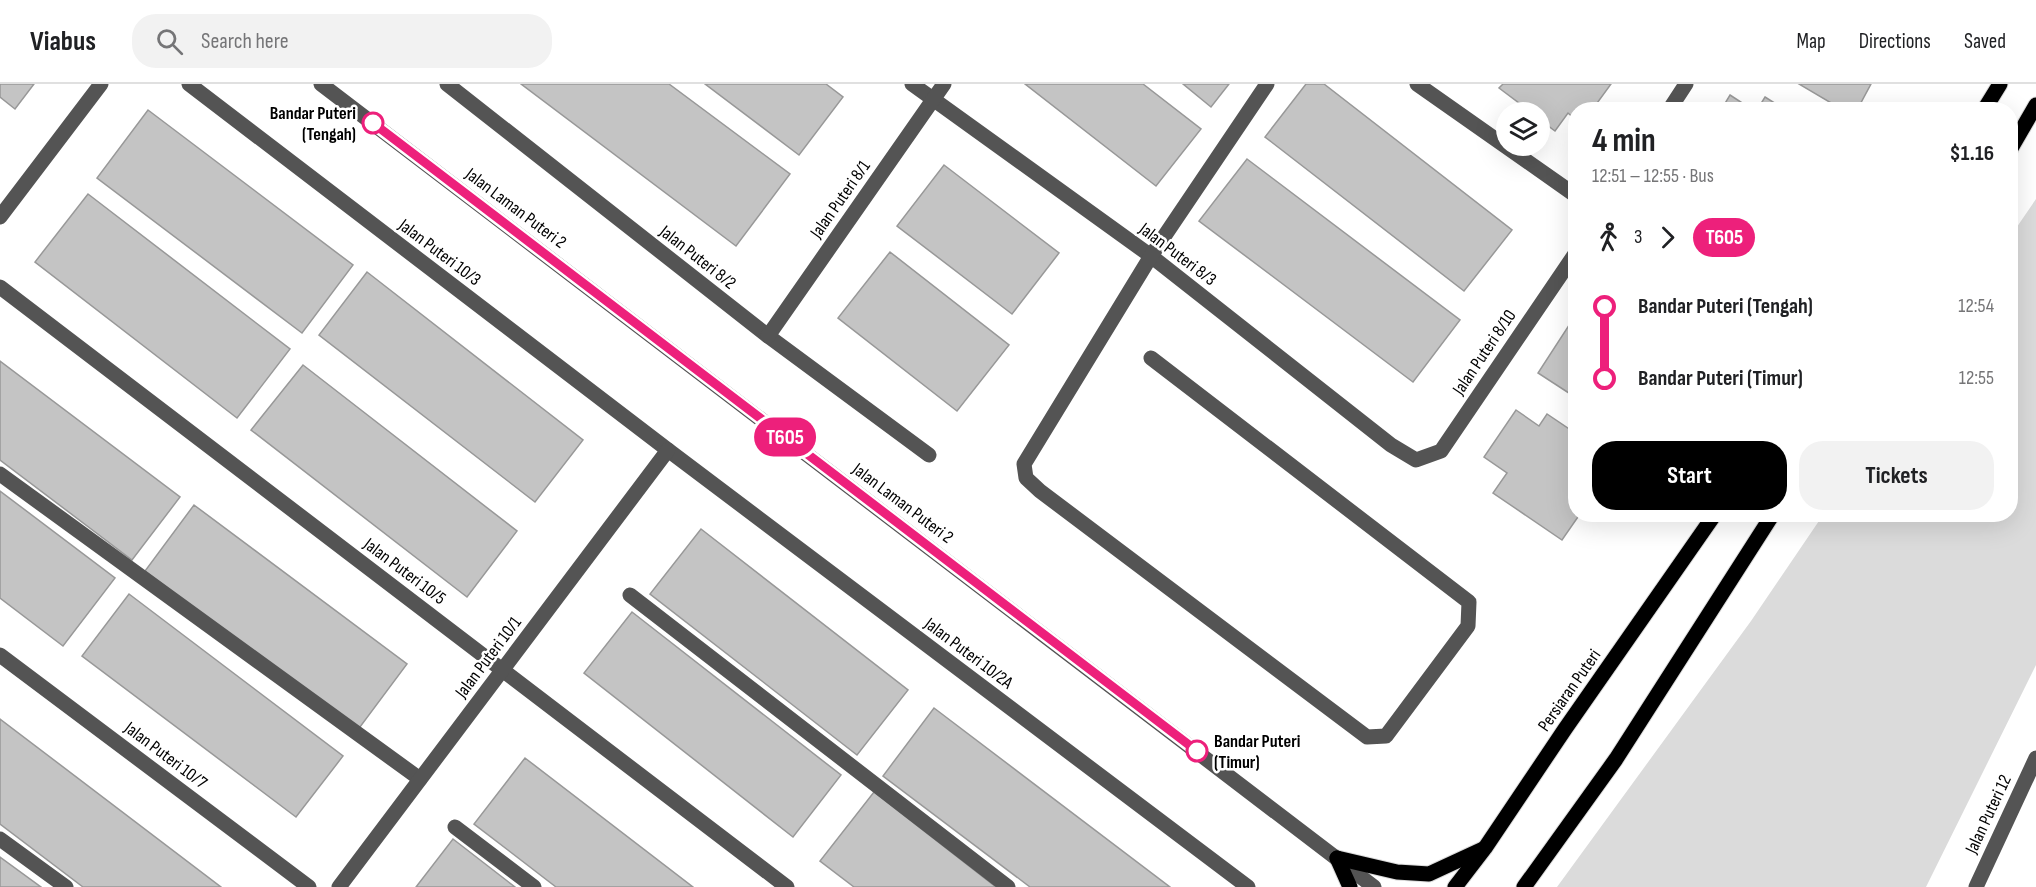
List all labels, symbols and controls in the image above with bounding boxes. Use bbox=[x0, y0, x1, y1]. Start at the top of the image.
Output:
search box bbox=[132, 14, 552, 68]
text: Viabus bbox=[30, 25, 96, 58]
icon: search bbox=[153, 25, 186, 58]
text: Search here bbox=[201, 28, 288, 55]
text: Map bbox=[1796, 29, 1826, 54]
text: Directions bbox=[1859, 29, 1931, 54]
text: Saved bbox=[1964, 29, 2006, 54]
map controls bbox=[1496, 102, 1550, 156]
button: layers bbox=[1496, 102, 1550, 156]
place label: Bandar Puteri (Tengah) bbox=[270, 103, 356, 145]
marker: Bandar Puteri (Tengah) bbox=[362, 112, 384, 134]
text: 4 min bbox=[1592, 121, 1656, 161]
text: $1.16 bbox=[1949, 140, 1994, 167]
street label: Jalan Puteri 8/1 bbox=[805, 156, 875, 243]
street label: Jalan Laman Puteri 2 bbox=[460, 163, 570, 253]
text: 12:51 – 12:55 · Bus bbox=[1592, 164, 1714, 188]
street label: Jalan Puteri 10/3 bbox=[394, 214, 485, 290]
street label: Jalan Puteri 8/3 bbox=[1134, 218, 1220, 290]
street label: Jalan Puteri 8/2 bbox=[655, 220, 740, 294]
icon: walk bbox=[1592, 221, 1625, 254]
icon: forward bbox=[1651, 221, 1684, 254]
text: 3 bbox=[1634, 225, 1642, 249]
text: T605 bbox=[1705, 225, 1743, 250]
text: Bandar Puteri (Tengah) bbox=[1638, 293, 1813, 320]
text: 12:54 bbox=[1958, 294, 1994, 318]
street label: Jalan Puteri 8/10 bbox=[1448, 306, 1521, 400]
text: Bandar Puteri (Timur) bbox=[1638, 365, 1803, 392]
text: 12:55 bbox=[1959, 366, 1994, 390]
line badge: T605 bbox=[743, 418, 827, 456]
text: T605 bbox=[766, 425, 804, 450]
button: Start bbox=[1592, 441, 1787, 510]
button: Tickets bbox=[1799, 441, 1994, 510]
street label: Jalan Laman Puteri 2 bbox=[847, 458, 957, 548]
street label: Jalan Puteri 10/5 bbox=[359, 533, 450, 609]
street label: Jalan Puteri 10/1 bbox=[450, 612, 526, 703]
street label: Jalan Puteri 10/2A bbox=[920, 613, 1017, 694]
street label: Persiaran Puteri bbox=[1534, 645, 1605, 735]
street label: Jalan Puteri 10/7 bbox=[119, 717, 212, 794]
place label: Bandar Puteri (Timur) bbox=[1214, 731, 1300, 773]
marker: Bandar Puteri (Timur) bbox=[1186, 740, 1208, 762]
street label: Jalan Puteri 12 bbox=[1961, 771, 2016, 858]

